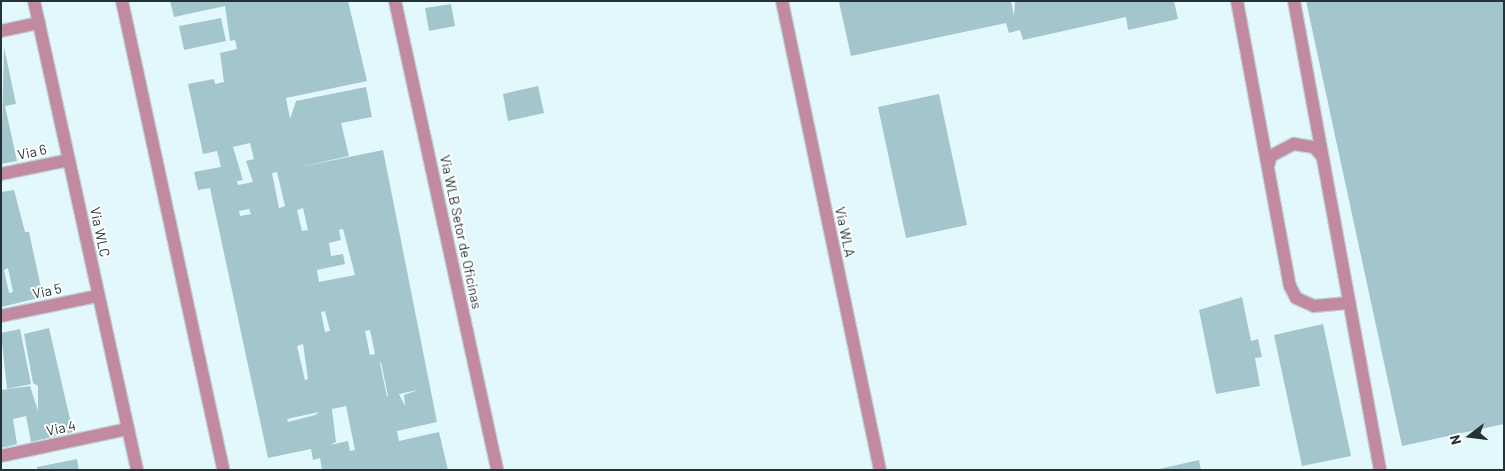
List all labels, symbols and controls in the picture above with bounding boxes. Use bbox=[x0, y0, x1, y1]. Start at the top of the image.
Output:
street label: Via 6 bbox=[16, 141, 48, 163]
street label: Via WLB Setor de Oficinas bbox=[436, 153, 486, 311]
street label: Via WLA bbox=[831, 205, 859, 259]
street label: Via WLC bbox=[87, 206, 113, 258]
street label: Via 5 bbox=[31, 280, 63, 302]
north arrow bbox=[1445, 411, 1495, 461]
street label: Via 4 bbox=[45, 417, 77, 439]
text: N bbox=[1446, 433, 1464, 447]

